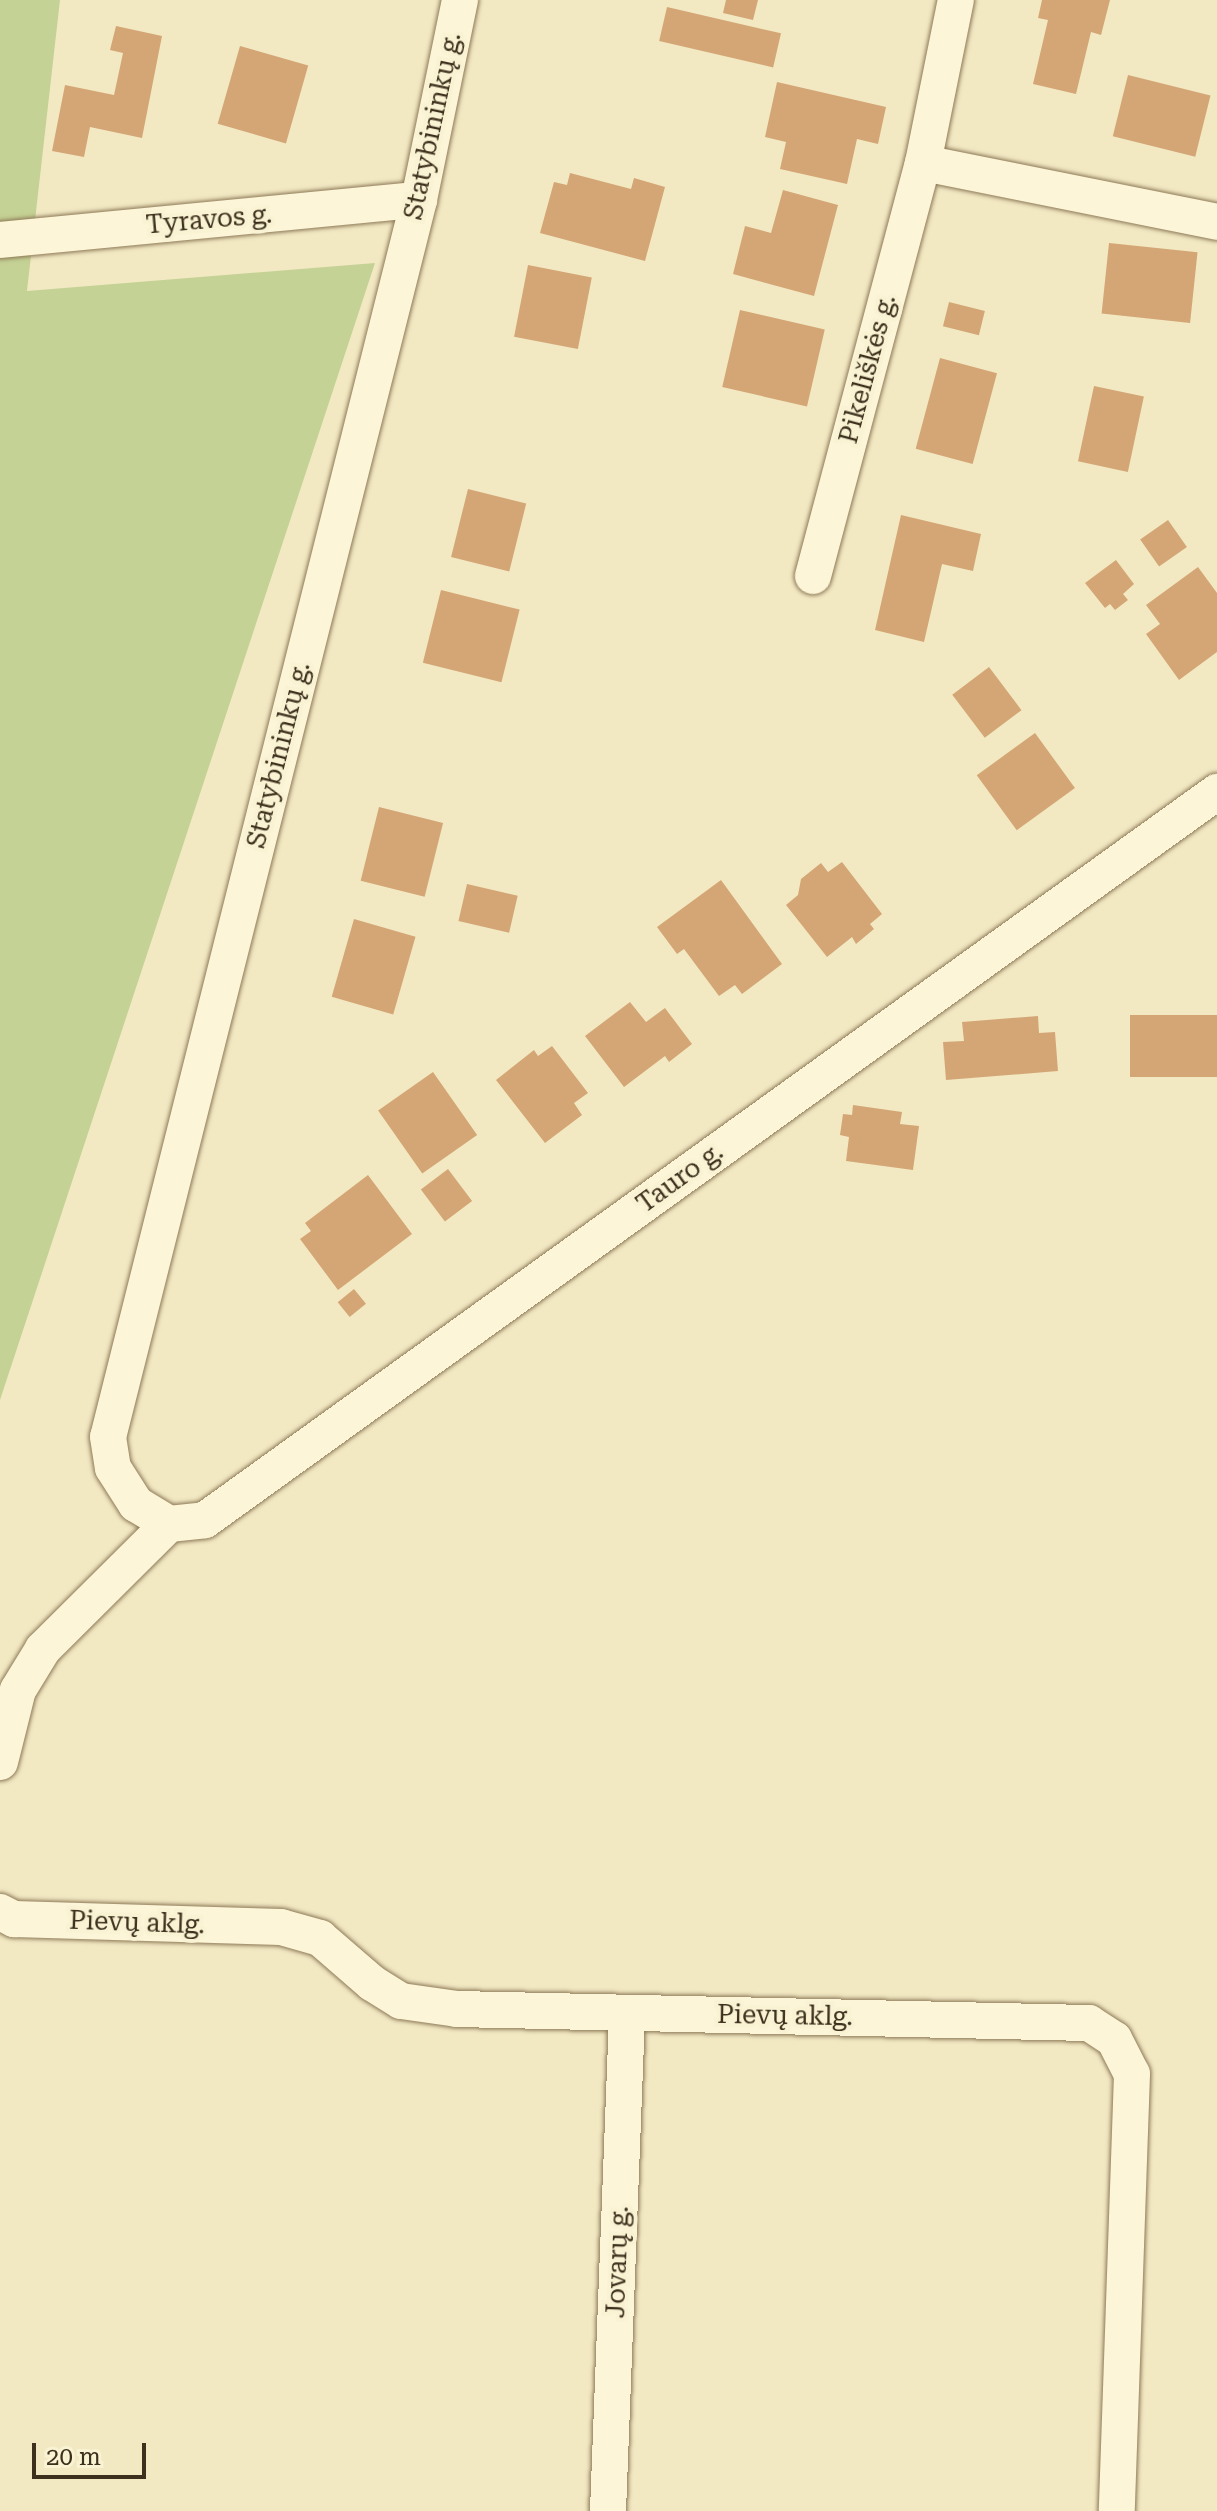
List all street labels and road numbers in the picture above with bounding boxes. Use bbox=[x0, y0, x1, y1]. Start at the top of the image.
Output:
street label: Statybininkų g. bbox=[398, 29, 468, 223]
street label: Tyravos g. bbox=[145, 199, 273, 241]
street label: Pikeliškės g. bbox=[833, 291, 903, 447]
street label: Statybininkų g. bbox=[241, 659, 317, 851]
street label: Tauro g. bbox=[631, 1136, 729, 1220]
street label: Pievų aklg. bbox=[69, 1905, 205, 1941]
street label: Pievų aklg. bbox=[717, 1999, 853, 2033]
street label: Jovarų g. bbox=[600, 2205, 636, 2319]

